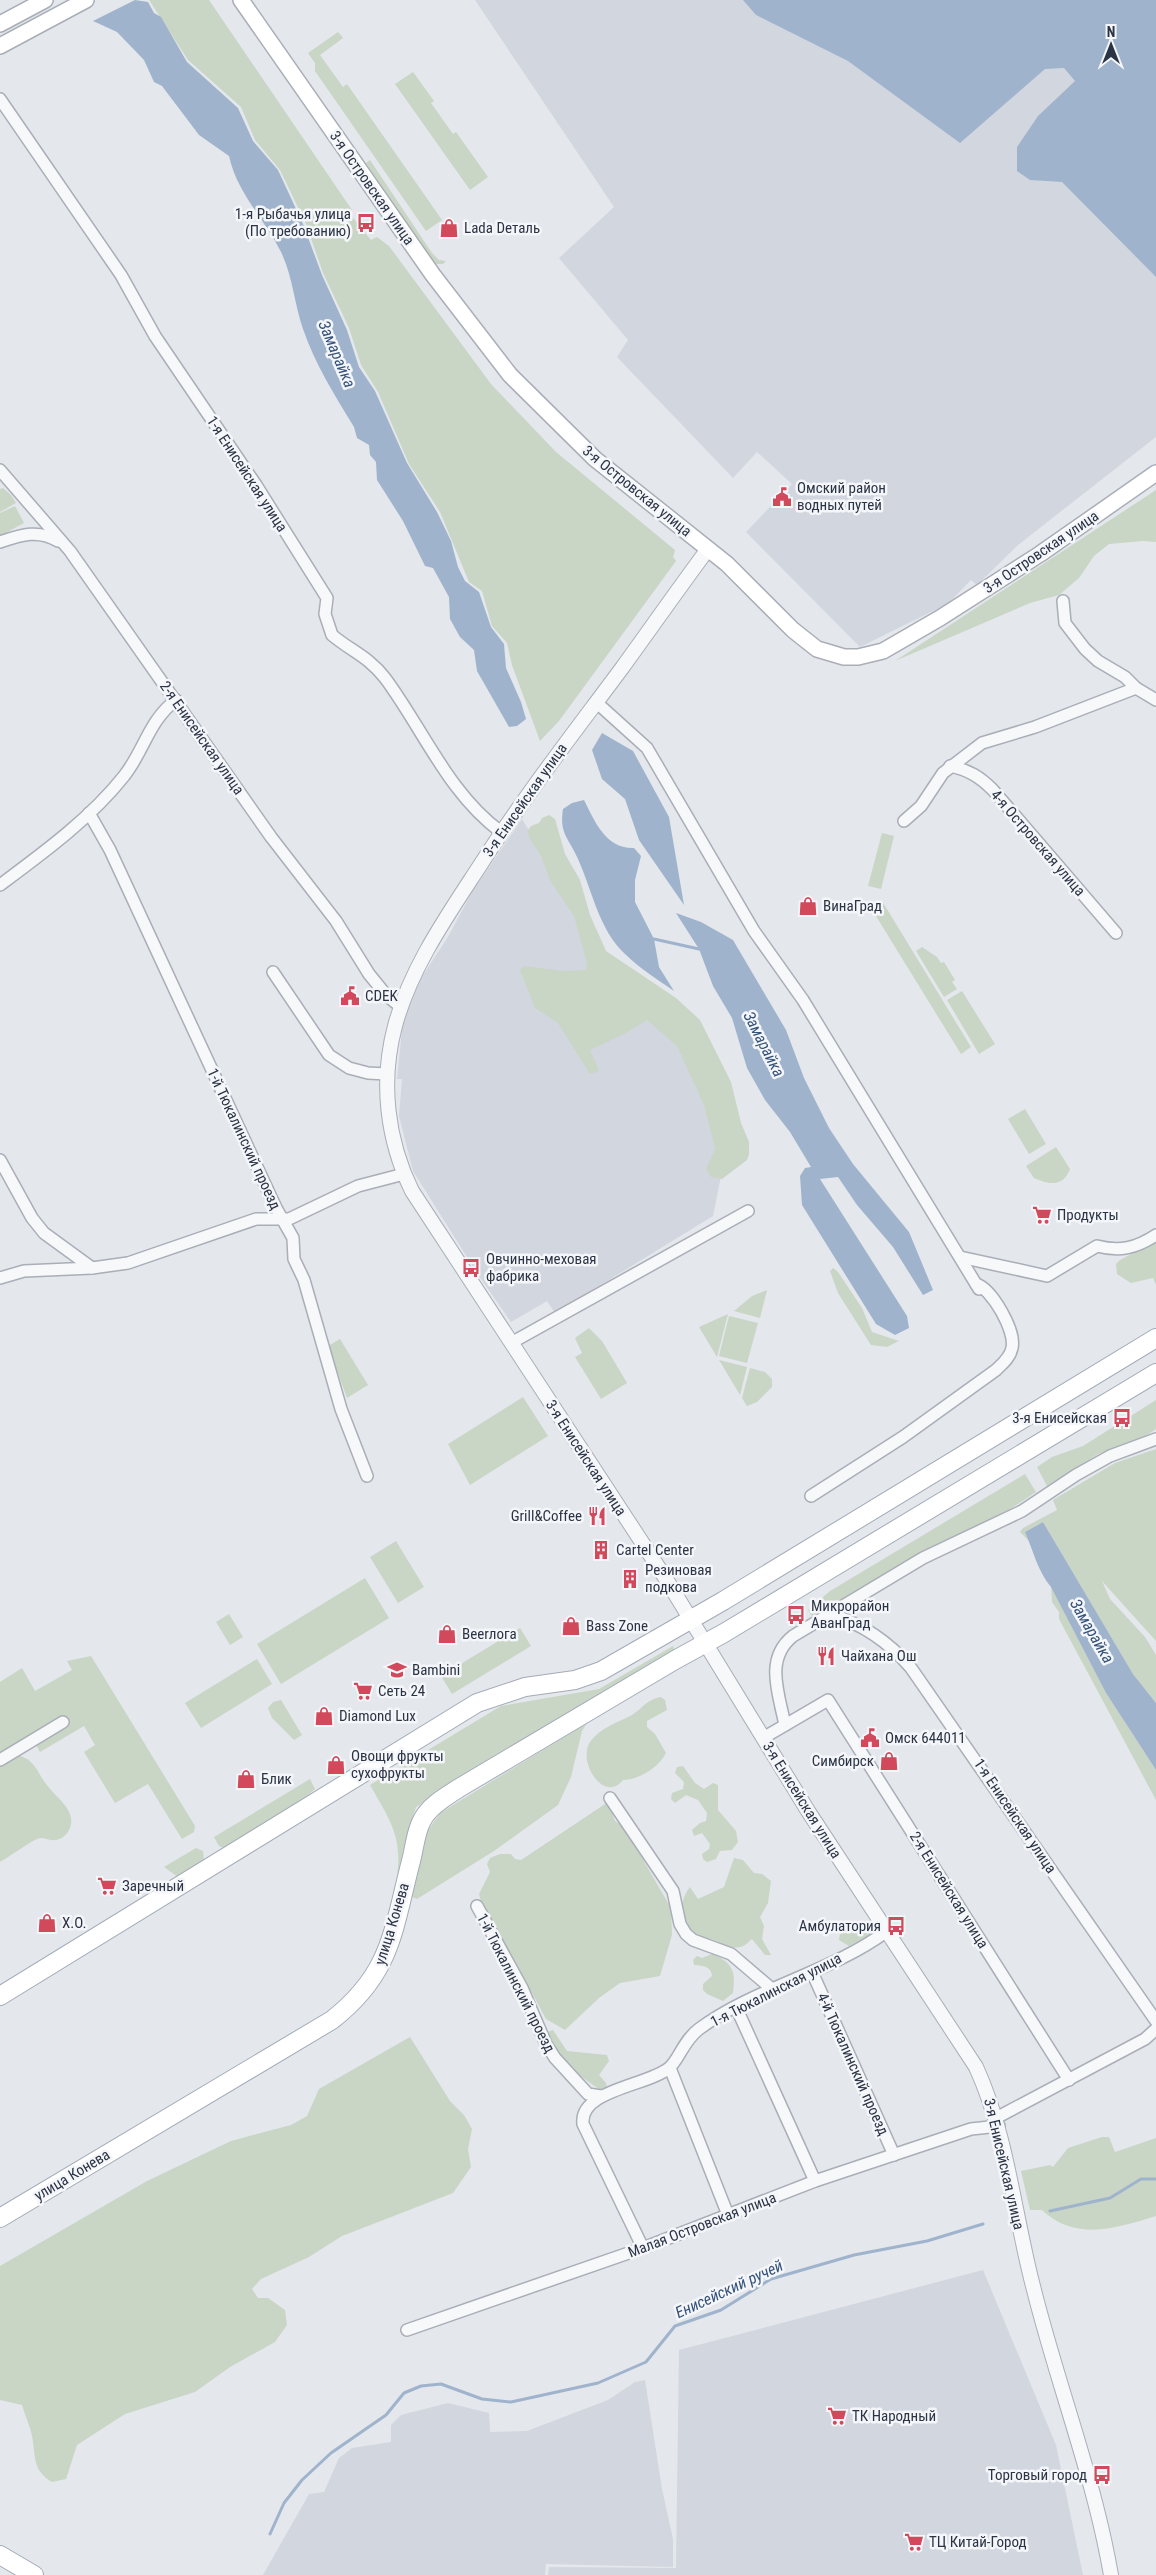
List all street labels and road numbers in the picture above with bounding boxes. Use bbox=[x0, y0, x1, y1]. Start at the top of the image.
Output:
street label: 3-я Островская улица bbox=[326, 128, 418, 248]
street label: 1-я Енисейская улица bbox=[203, 413, 291, 535]
street label: 3-я Островская улица bbox=[579, 442, 695, 540]
street label: 3-я Островская улица bbox=[980, 507, 1102, 597]
street label: 2-я Енисейская улица bbox=[156, 678, 248, 798]
street label: 3-я Енисейская улица bbox=[479, 740, 571, 860]
street label: 4-я Островская улица bbox=[987, 786, 1089, 900]
street label: 1-й Тюкалинский проезд bbox=[203, 1065, 285, 1213]
street label: 3-я Енисейская улица bbox=[542, 1397, 630, 1519]
street label: 3-я Енисейская улица bbox=[759, 1738, 845, 1862]
street label: 1-я Енисейская улица bbox=[970, 1755, 1060, 1877]
street label: 2-я Енисейская улица bbox=[906, 1828, 992, 1952]
street label: улица Конева bbox=[371, 1881, 413, 1967]
street label: 1-й Тюкалинский проезд bbox=[473, 1910, 559, 2056]
street label: 1-я Тюкалинская улица bbox=[707, 1949, 845, 2031]
street label: 4-й Тюкалинский проезд bbox=[813, 1990, 893, 2138]
street label: 3-я Енисейская улица bbox=[980, 2096, 1028, 2232]
street label: улица Конева bbox=[31, 2145, 113, 2205]
street label: Малая Островская улица bbox=[625, 2188, 779, 2262]

